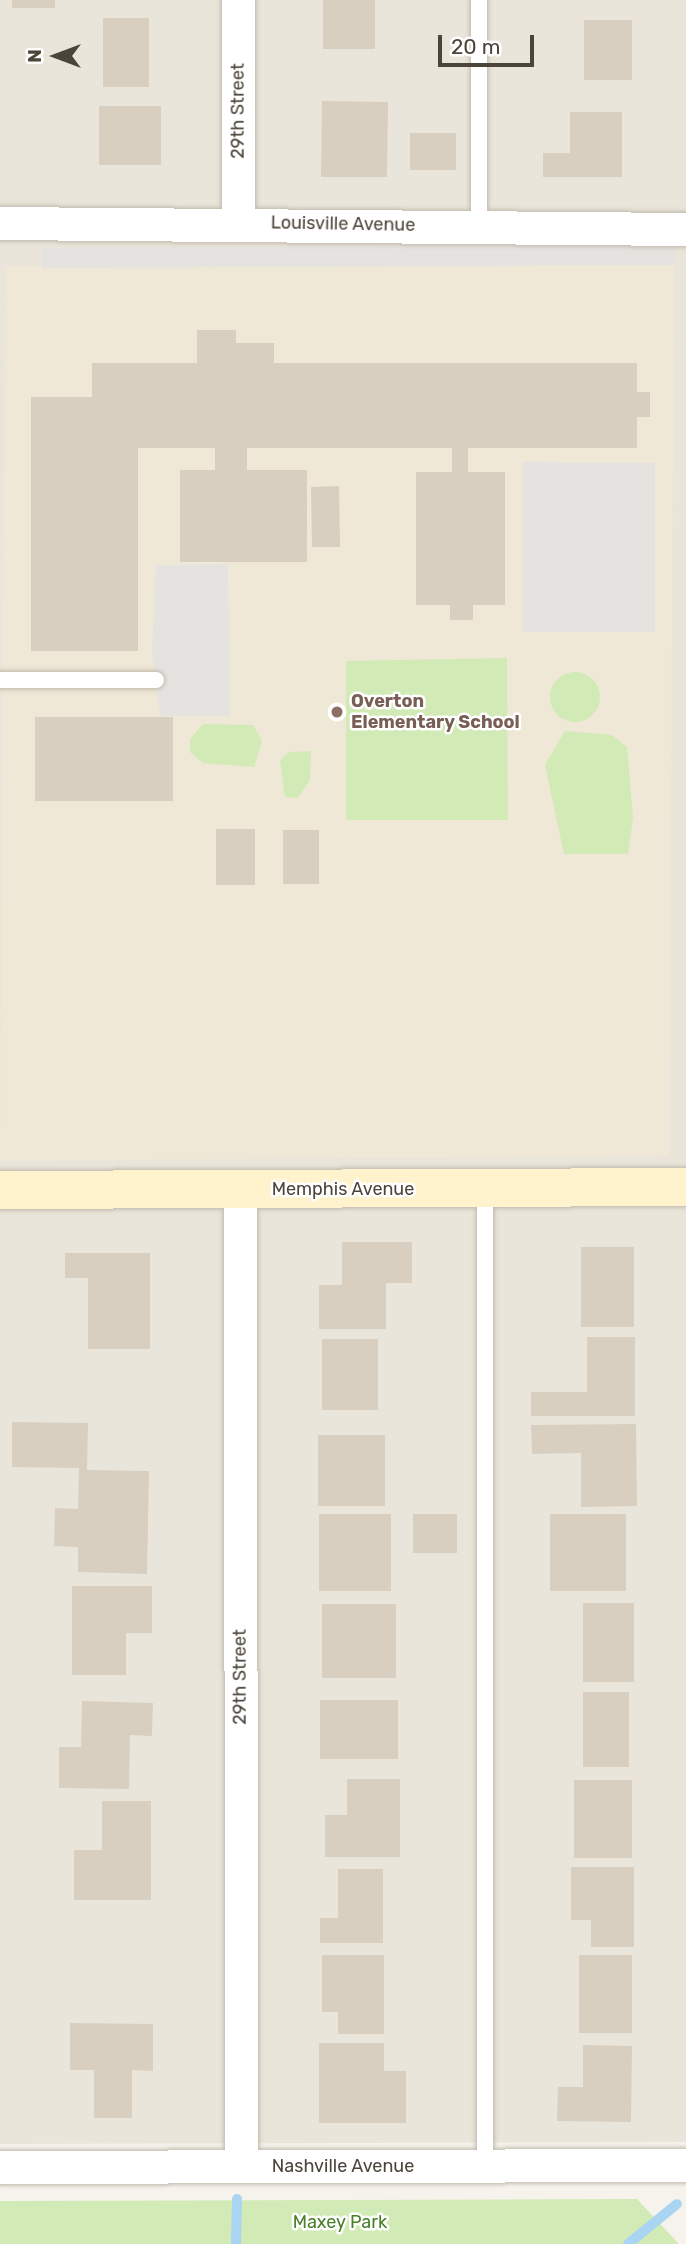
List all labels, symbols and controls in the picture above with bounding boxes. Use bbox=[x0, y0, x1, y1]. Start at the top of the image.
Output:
north arrow bbox=[21, 21, 91, 91]
scale bar bbox=[441, 21, 537, 65]
text: 20 m bbox=[451, 34, 500, 59]
text: N bbox=[23, 49, 46, 63]
street label: 29th Street bbox=[227, 63, 249, 159]
street label: Louisville Avenue bbox=[270, 212, 416, 236]
place label: Overton Elementary School bbox=[351, 691, 520, 734]
marker: Overton Elementary School bbox=[329, 704, 345, 720]
street label: Memphis Avenue bbox=[271, 1178, 415, 1200]
street label: 29th Street bbox=[229, 1629, 251, 1725]
street label: Nashville Avenue bbox=[272, 2155, 414, 2177]
park label: Maxey Park bbox=[292, 2211, 388, 2233]

